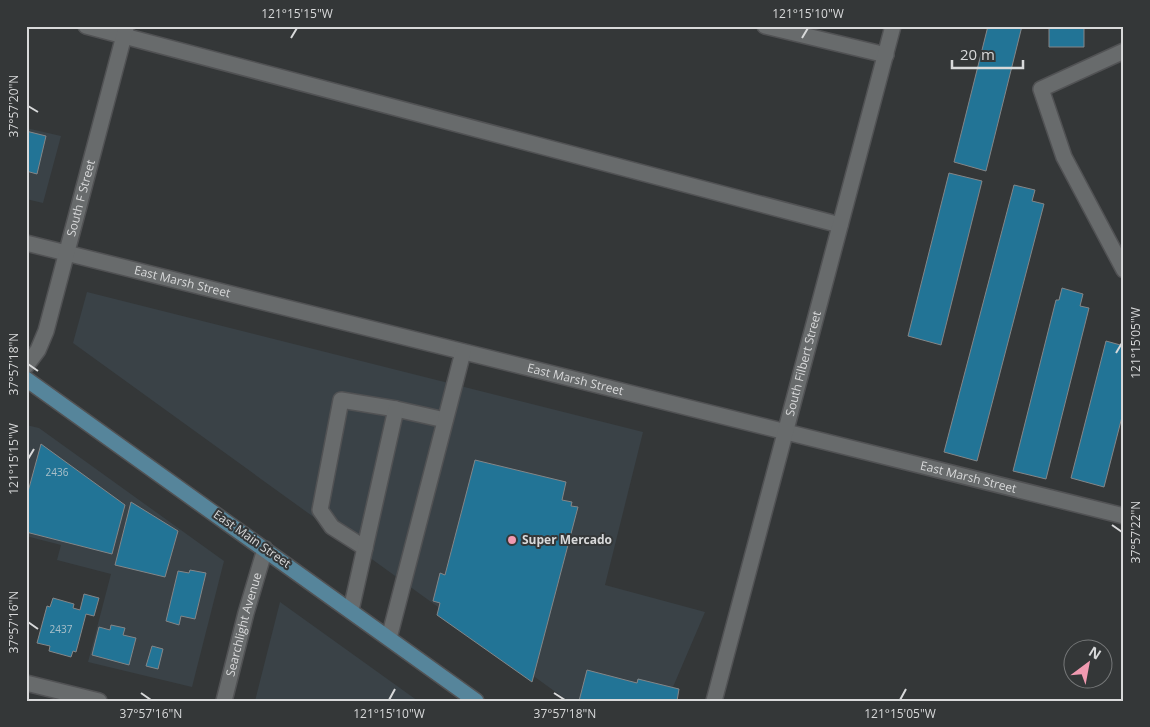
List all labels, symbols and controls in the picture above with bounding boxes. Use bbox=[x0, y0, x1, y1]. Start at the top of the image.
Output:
text: 121°15'15"W bbox=[261, 5, 333, 22]
text: 121°15'10"W bbox=[772, 5, 844, 22]
scale bar bbox=[952, 38, 1024, 70]
text: 20 m bbox=[960, 44, 995, 64]
text: 37°57'20"N bbox=[5, 75, 22, 137]
street label: South F Street bbox=[62, 158, 99, 238]
street label: East Marsh Street bbox=[132, 261, 232, 302]
text: 121°15'05"W bbox=[1127, 307, 1144, 379]
street label: South Filbert Street bbox=[781, 309, 825, 418]
text: 37°57'18"N bbox=[5, 333, 22, 395]
street label: East Marsh Street bbox=[525, 359, 625, 399]
text: 121°15'15"W bbox=[5, 423, 22, 495]
street label: East Marsh Street bbox=[919, 457, 1018, 497]
house number: 2436 bbox=[46, 465, 69, 479]
text: 37°57'22"N bbox=[1127, 501, 1144, 563]
street label: East Main Street bbox=[210, 506, 294, 572]
place label: Super Mercado bbox=[522, 531, 612, 548]
marker: Super Mercado bbox=[506, 534, 518, 546]
street label: Searchlight Avenue bbox=[221, 570, 266, 678]
text: 37°57'16"N bbox=[5, 591, 22, 653]
house number: 2437 bbox=[50, 622, 73, 636]
north arrow bbox=[1062, 640, 1112, 690]
text: N bbox=[1085, 641, 1105, 664]
text: 37°57'16"N bbox=[120, 705, 182, 722]
text: 121°15'10"W bbox=[353, 705, 425, 722]
text: 37°57'18"N bbox=[534, 705, 596, 722]
text: 121°15'05"W bbox=[864, 705, 936, 722]

